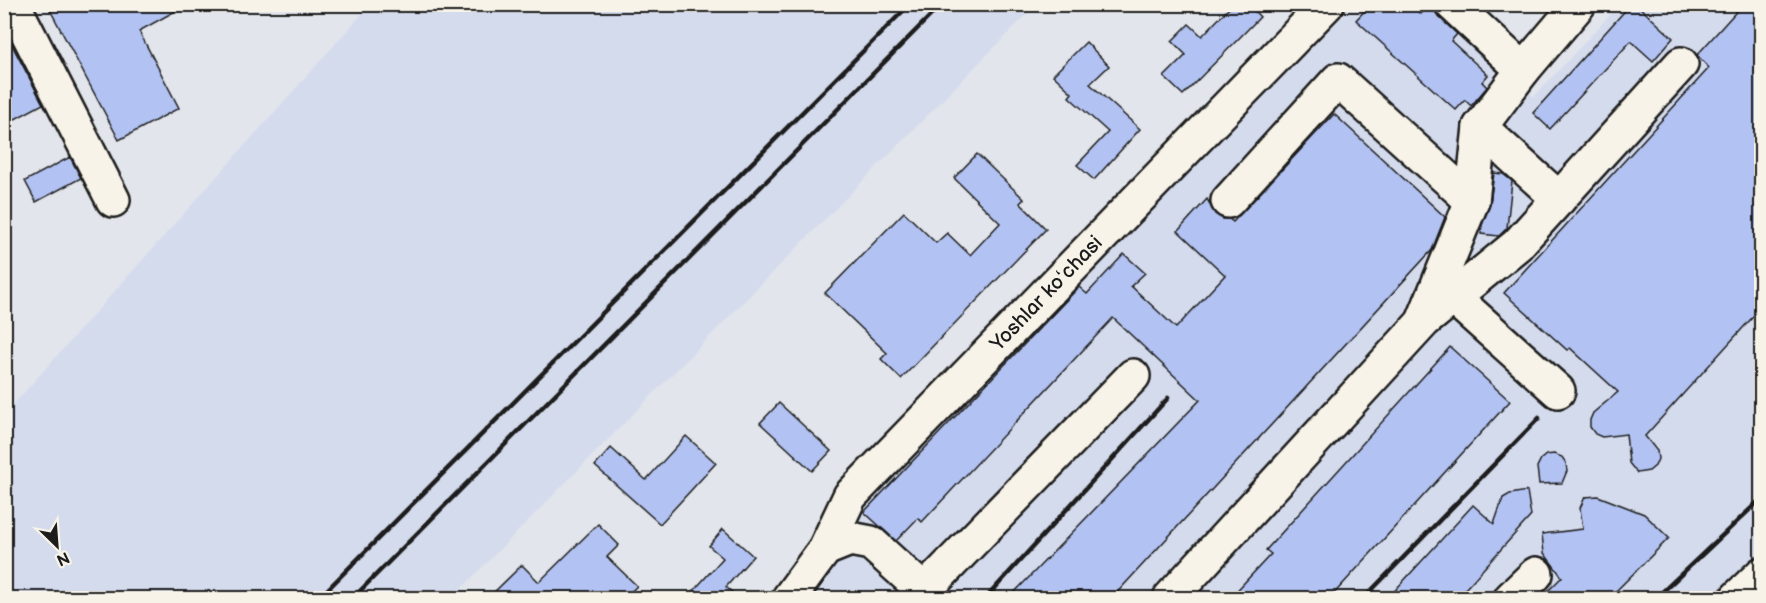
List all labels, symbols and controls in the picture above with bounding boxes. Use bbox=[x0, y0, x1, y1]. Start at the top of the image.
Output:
street label: Yoshlar koʻchasi bbox=[984, 230, 1108, 357]
north arrow bbox=[27, 516, 87, 576]
text: N bbox=[53, 547, 72, 569]

